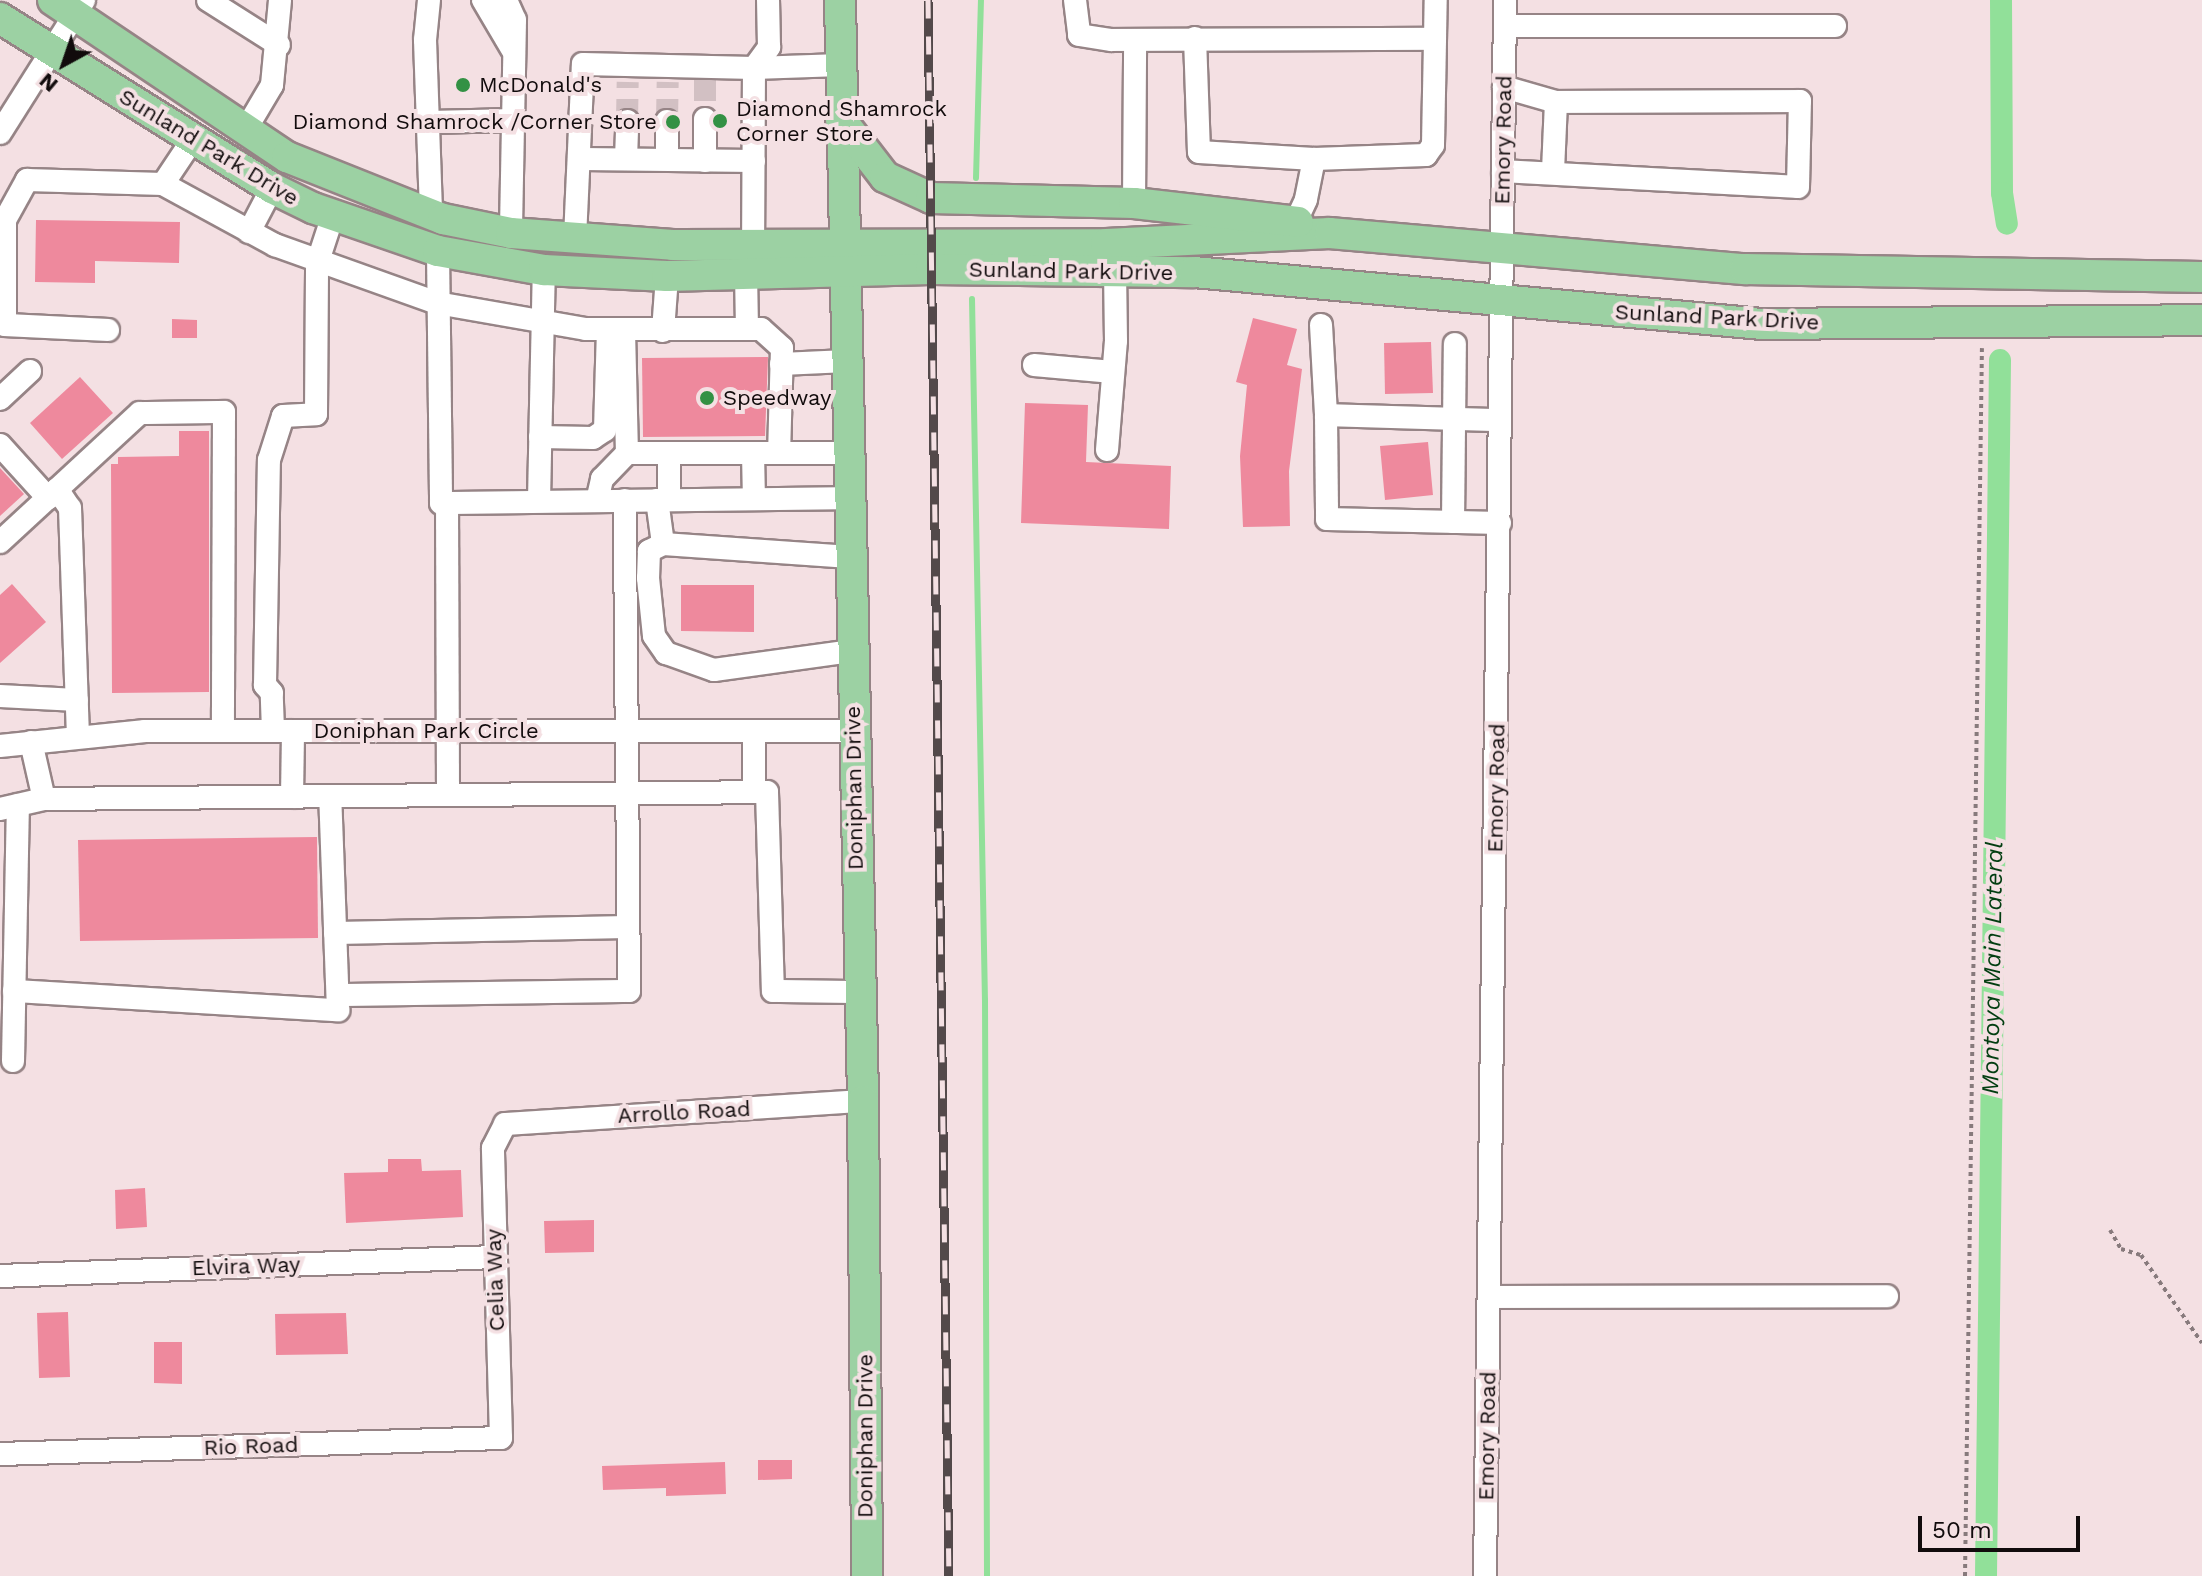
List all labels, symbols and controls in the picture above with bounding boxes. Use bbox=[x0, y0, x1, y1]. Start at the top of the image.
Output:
north arrow bbox=[24, 24, 104, 104]
text: N bbox=[34, 68, 63, 98]
place label: McDonald's bbox=[479, 72, 602, 98]
street label: Emory Road bbox=[1489, 75, 1517, 205]
marker: McDonald's bbox=[454, 76, 472, 94]
street label: Sunland Park Drive bbox=[114, 83, 304, 211]
place label: Diamond Shamrock Corner Store bbox=[736, 95, 947, 146]
place label: Diamond Shamrock /Corner Store bbox=[292, 109, 657, 135]
marker: Diamond Shamrock Corner Store bbox=[711, 112, 729, 130]
marker: Diamond Shamrock /Corner Store bbox=[664, 113, 682, 131]
street label: Sunland Park Drive bbox=[968, 256, 1174, 286]
street label: Sunland Park Drive bbox=[1614, 298, 1820, 336]
place label: Speedway bbox=[723, 385, 831, 411]
marker: Speedway bbox=[698, 389, 716, 407]
street label: Doniphan Drive bbox=[839, 706, 869, 870]
street label: Doniphan Park Circle bbox=[313, 718, 539, 744]
street label: Emory Road bbox=[1482, 723, 1510, 853]
water label: Montoya Main Lateral bbox=[1976, 841, 2010, 1095]
street label: Arrollo Road bbox=[617, 1095, 751, 1129]
street label: Celia Way bbox=[480, 1228, 510, 1332]
street label: Elvira Way bbox=[191, 1251, 301, 1281]
street label: Doniphan Drive bbox=[852, 1354, 878, 1518]
street label: Emory Road bbox=[1473, 1371, 1501, 1501]
street label: Rio Road bbox=[203, 1431, 299, 1461]
scale bar bbox=[1922, 1500, 2084, 1550]
text: 50 m bbox=[1932, 1516, 1992, 1544]

